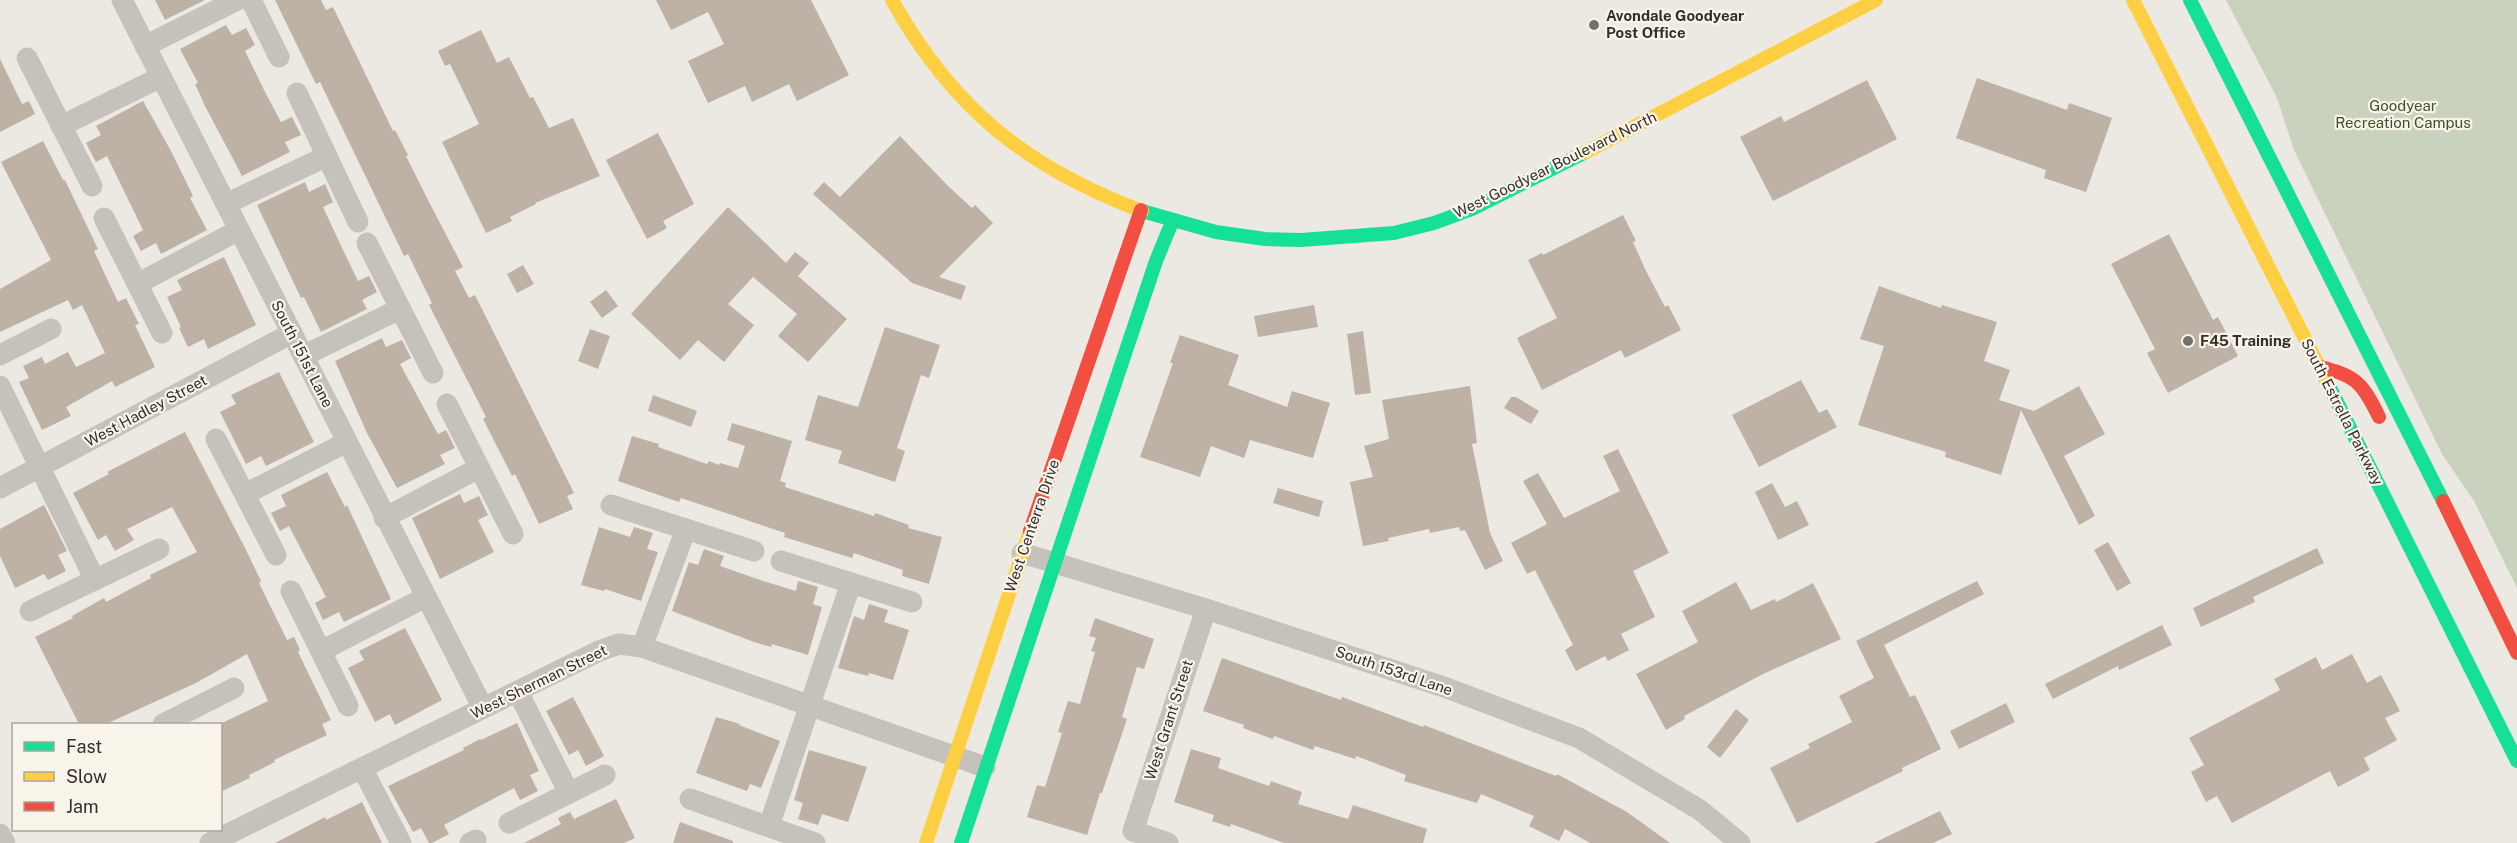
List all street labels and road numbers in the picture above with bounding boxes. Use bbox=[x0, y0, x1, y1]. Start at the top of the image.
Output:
street label: West Goodyear Boulevard North bbox=[1451, 108, 1659, 221]
street label: South 151st Lane bbox=[268, 297, 337, 410]
street label: South Estrella Parkway bbox=[2298, 336, 2387, 488]
street label: West Hadley Street bbox=[82, 371, 210, 450]
street label: West Centerra Drive bbox=[1001, 457, 1062, 595]
street label: West Sherman Street bbox=[468, 641, 610, 722]
street label: South 153rd Lane bbox=[1333, 643, 1455, 699]
street label: West Grant Street bbox=[1141, 657, 1196, 782]

